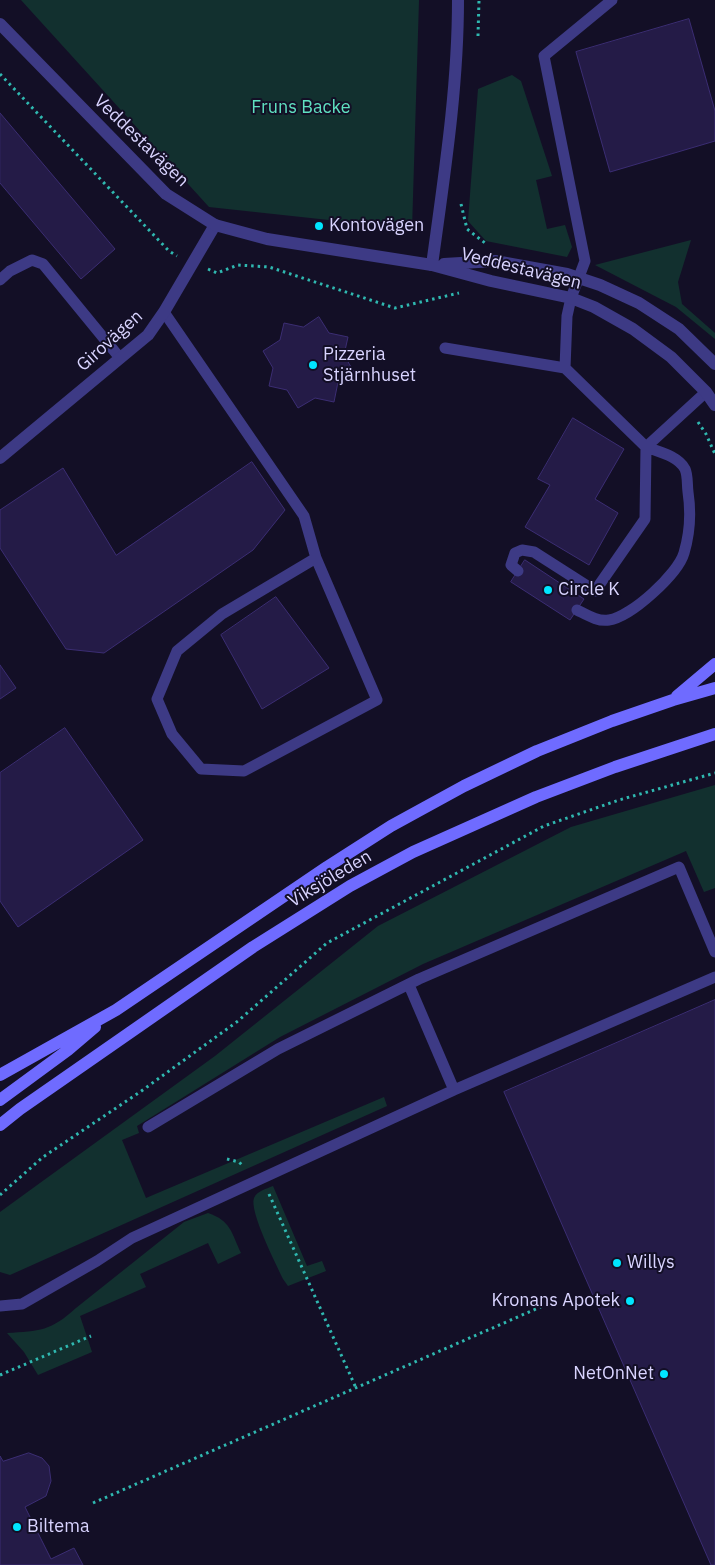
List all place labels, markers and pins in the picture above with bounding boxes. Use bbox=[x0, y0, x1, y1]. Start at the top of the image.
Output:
place label: Kontovägen bbox=[329, 215, 424, 237]
marker: Kontovägen bbox=[313, 220, 325, 232]
place label: Pizzeria Stjärnhuset bbox=[323, 344, 416, 386]
marker: Pizzeria Stjärnhuset bbox=[307, 359, 319, 371]
place label: Circle K bbox=[558, 579, 620, 601]
marker: Circle K bbox=[542, 584, 554, 596]
place label: Willys bbox=[627, 1252, 675, 1274]
marker: Willys bbox=[611, 1257, 623, 1269]
place label: Kronans Apotek bbox=[491, 1290, 620, 1312]
marker: Kronans Apotek bbox=[624, 1295, 636, 1307]
place label: NetOnNet bbox=[573, 1363, 654, 1385]
marker: NetOnNet bbox=[658, 1368, 670, 1380]
place label: Biltema bbox=[27, 1516, 90, 1538]
marker: Biltema bbox=[11, 1521, 23, 1533]

